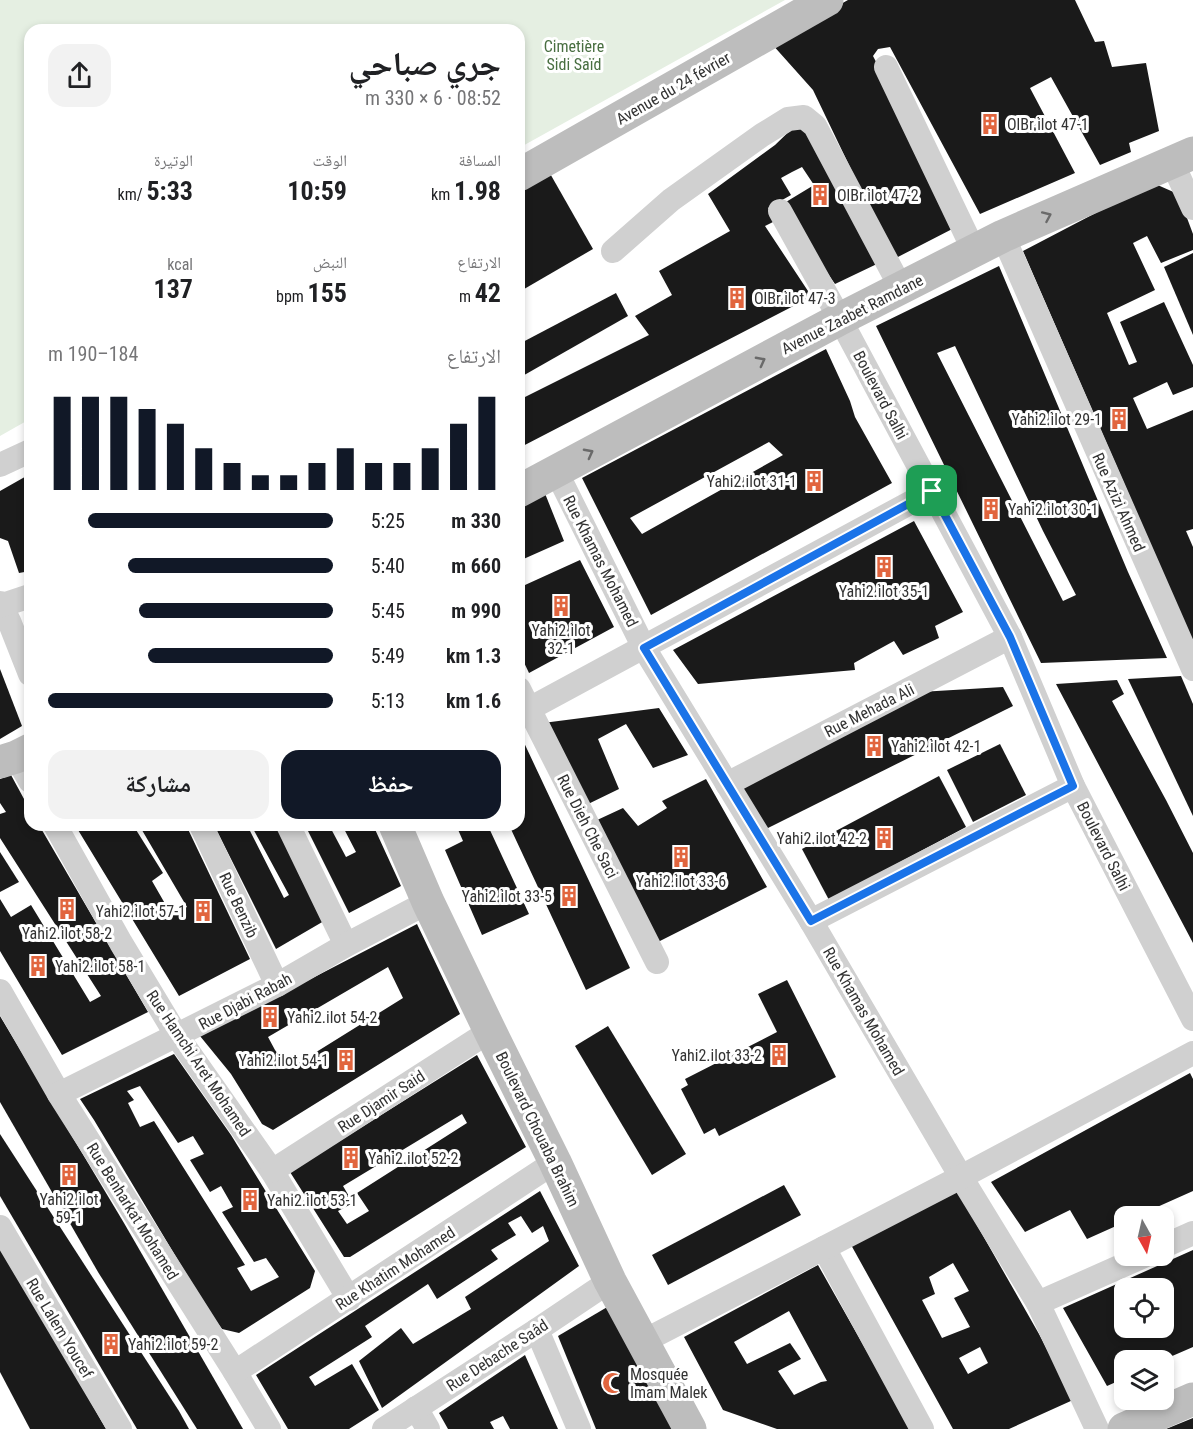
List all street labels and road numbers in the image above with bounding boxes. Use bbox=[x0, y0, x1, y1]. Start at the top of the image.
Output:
street label: Avenue du 24 février bbox=[613, 48, 734, 129]
street label: Avenue Zaabet Ramdane bbox=[778, 271, 926, 358]
street label: Boulevard Salhi bbox=[849, 348, 912, 443]
street label: Rue Azizi Ahmed bbox=[1088, 450, 1149, 555]
street label: Rue Khamas Mohamed bbox=[559, 492, 642, 630]
street label: Rue Mehada Ali bbox=[821, 680, 917, 741]
street label: Rue Dieh Che Saci bbox=[553, 771, 622, 881]
street label: Boulevard Salhi bbox=[1073, 799, 1134, 894]
street label: Rue Benzib bbox=[215, 869, 262, 941]
street label: Rue Khamas Mohamed bbox=[819, 944, 908, 1079]
street label: Rue Djabi Rabah bbox=[196, 969, 295, 1034]
street label: Rue Hamchi Aret Mohamed bbox=[143, 987, 255, 1140]
street label: Boulevard Chouaba Brahim bbox=[492, 1049, 583, 1210]
street label: Rue Djamir Said bbox=[334, 1066, 428, 1137]
street label: Rue Benharkat Mohamed bbox=[83, 1139, 182, 1283]
street label: Rue Khatim Mohamed bbox=[332, 1223, 459, 1314]
street label: Rue Lalem Youcef bbox=[22, 1275, 97, 1382]
street label: Rue Debache Saâd bbox=[443, 1315, 552, 1395]

